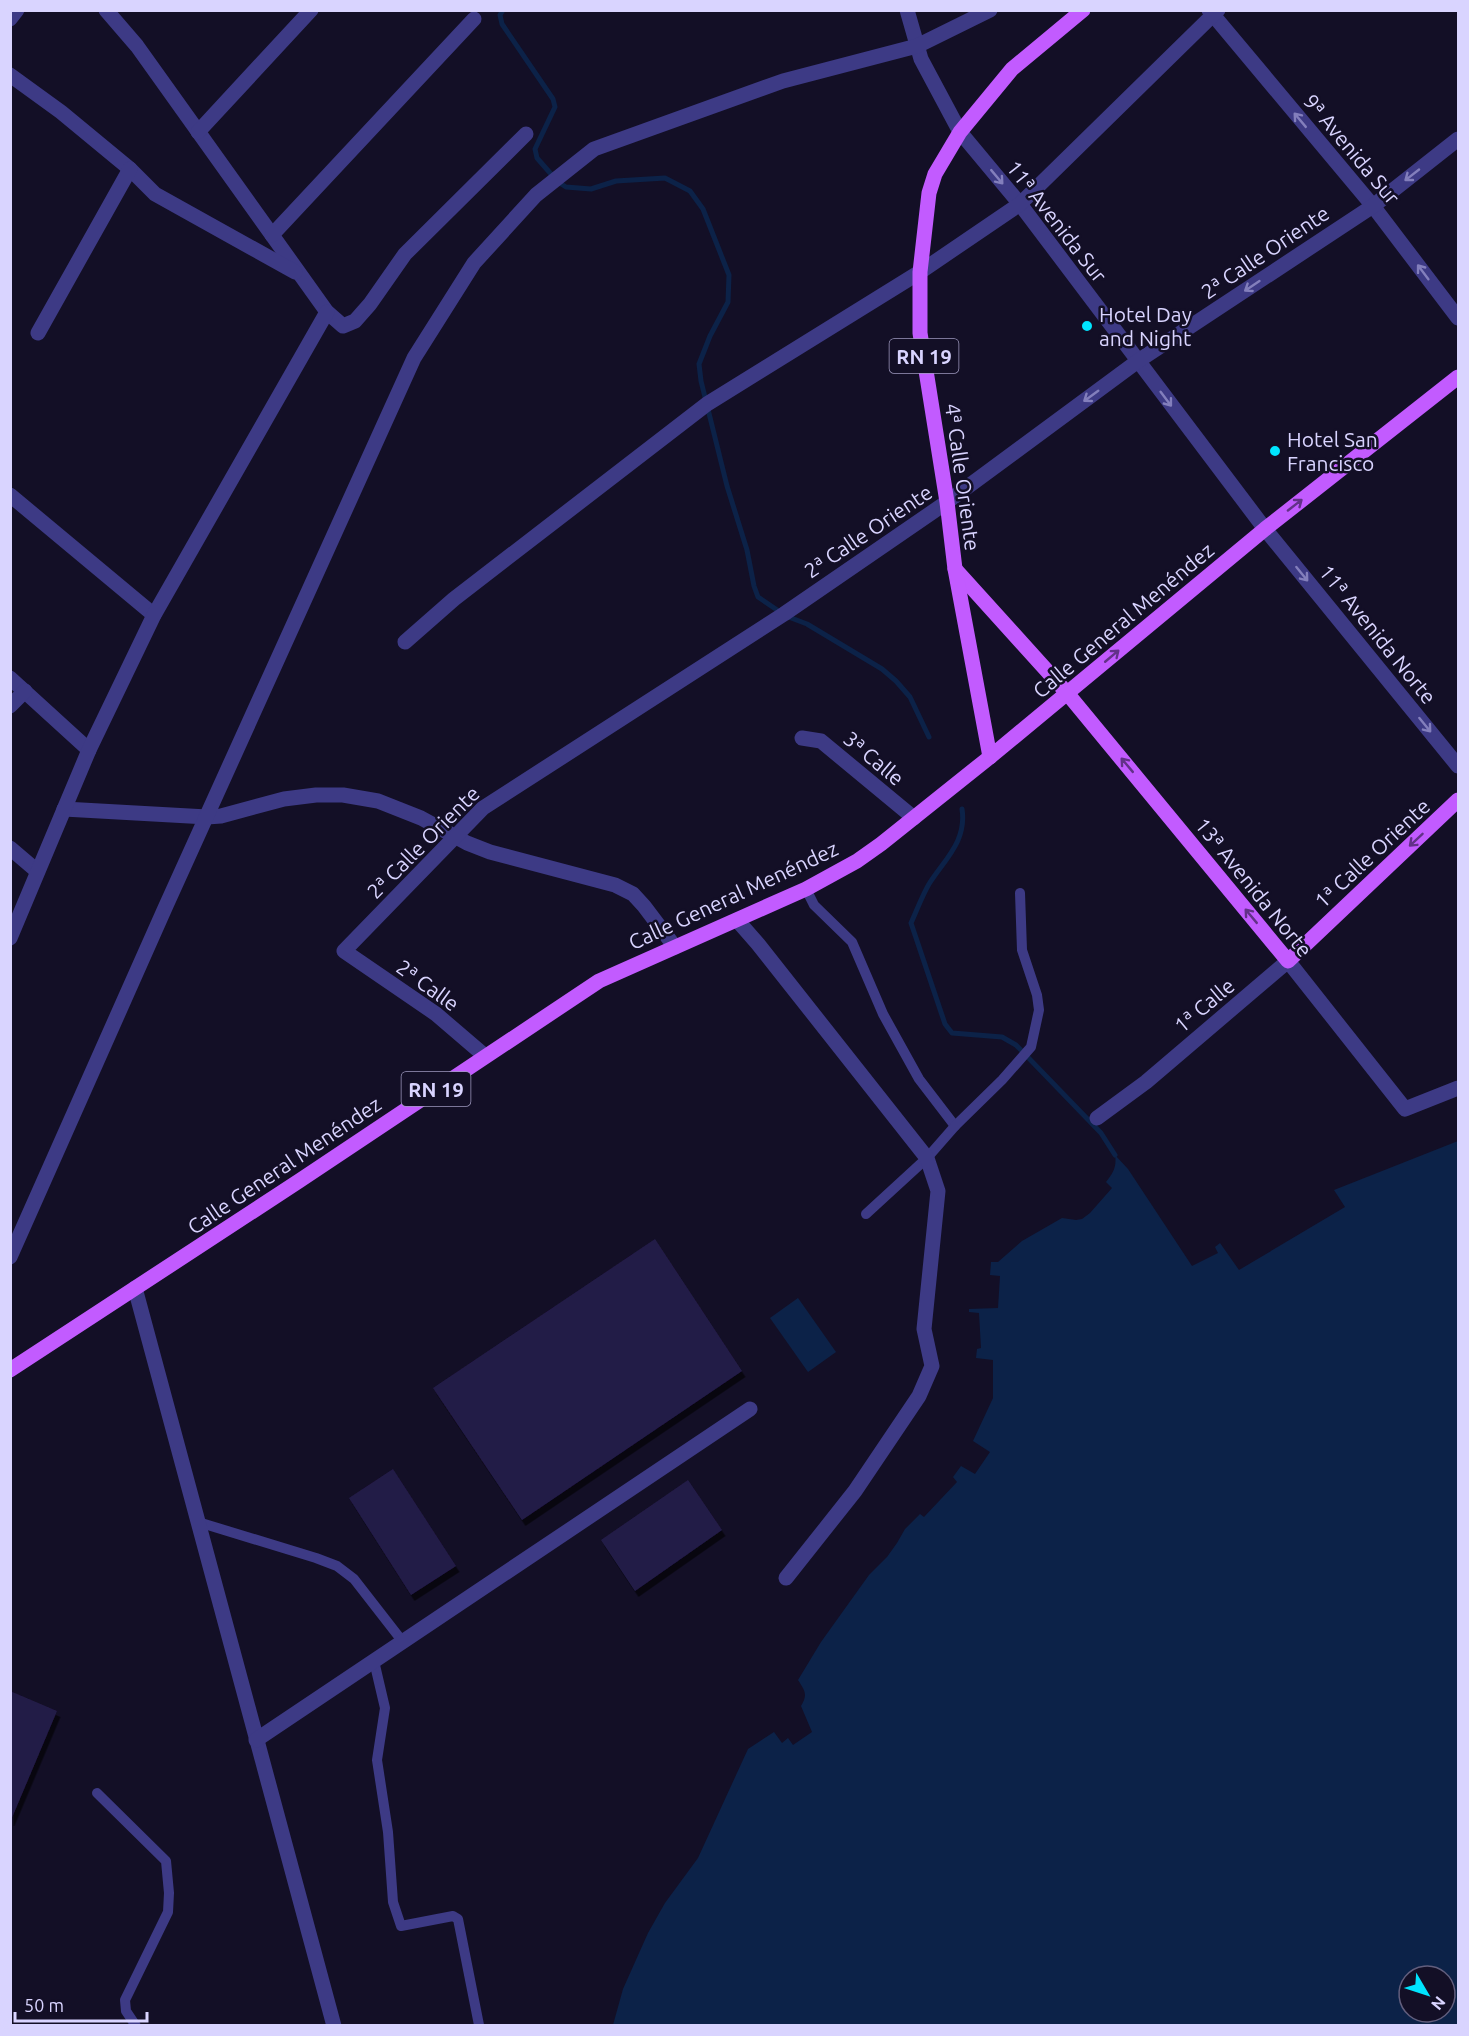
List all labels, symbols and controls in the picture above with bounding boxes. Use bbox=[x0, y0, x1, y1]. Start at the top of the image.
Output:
street label: 9ª Avenida Sur bbox=[1299, 89, 1405, 209]
one-way arrow bbox=[1294, 112, 1307, 128]
street label: 11ª Avenida Sur bbox=[1002, 155, 1112, 287]
one-way arrow bbox=[990, 169, 1004, 184]
one-way arrow bbox=[1404, 169, 1420, 182]
street label: 2ª Calle Oriente bbox=[1197, 200, 1333, 304]
one-way arrow bbox=[1417, 264, 1429, 280]
one-way arrow bbox=[1244, 280, 1260, 292]
place label: Hotel Day and Night bbox=[1099, 302, 1192, 350]
marker: Hotel Day and Night bbox=[1080, 319, 1094, 333]
road number: RN 19 bbox=[890, 339, 958, 373]
one-way arrow bbox=[1083, 390, 1099, 402]
one-way arrow bbox=[1160, 390, 1173, 406]
street label: 4ª Calle Oriente bbox=[941, 402, 985, 552]
place label: Hotel San Francisco bbox=[1287, 427, 1378, 475]
marker: Hotel San Francisco bbox=[1268, 444, 1282, 458]
street label: 2ª Calle Oriente bbox=[800, 479, 936, 583]
one-way arrow bbox=[1287, 499, 1303, 512]
street label: Calle General Menéndez bbox=[1028, 537, 1218, 703]
street label: 11ª Avenida Norte bbox=[1315, 560, 1441, 708]
one-way arrow bbox=[1295, 566, 1309, 581]
one-way arrow bbox=[1104, 649, 1119, 663]
one-way arrow bbox=[1419, 717, 1432, 733]
street label: 3ª Calle bbox=[839, 726, 909, 790]
one-way arrow bbox=[1120, 758, 1133, 774]
street label: 2ª Calle Oriente bbox=[362, 781, 484, 903]
street label: 1ª Calle Oriente bbox=[1309, 794, 1435, 912]
street label: 13ª Avenida Norte bbox=[1191, 813, 1317, 961]
one-way arrow bbox=[1409, 833, 1424, 847]
street label: Calle General Menéndez bbox=[625, 836, 841, 954]
one-way arrow bbox=[1244, 909, 1258, 924]
street label: 2ª Calle bbox=[392, 954, 464, 1016]
street label: 1ª Calle bbox=[1169, 973, 1239, 1037]
road number: RN 19 bbox=[402, 1072, 470, 1106]
street label: Calle General Menéndez bbox=[183, 1091, 385, 1239]
north arrow bbox=[1397, 1964, 1457, 2024]
scale bar bbox=[15, 1985, 147, 2023]
text: N bbox=[1428, 1993, 1449, 2014]
text: 50 m bbox=[24, 1995, 64, 2015]

